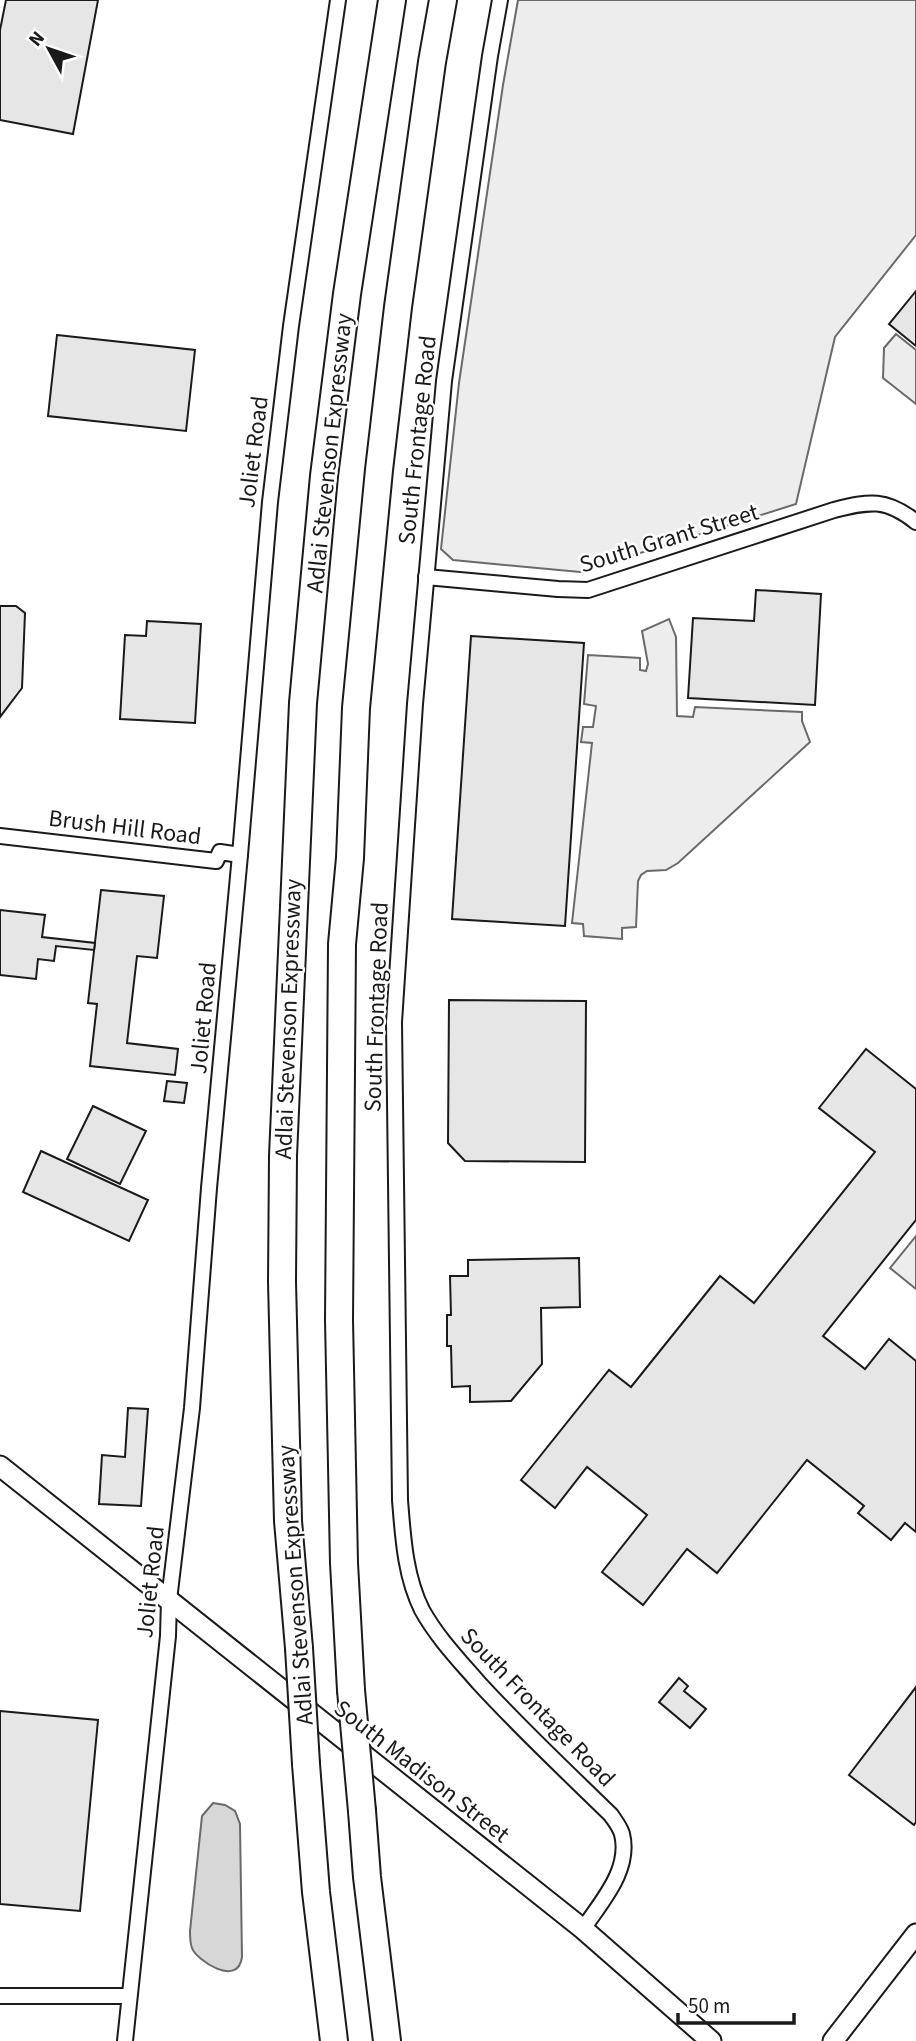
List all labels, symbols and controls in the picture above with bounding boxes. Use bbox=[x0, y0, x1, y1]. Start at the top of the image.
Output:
north arrow bbox=[14, 14, 84, 84]
text: N bbox=[23, 26, 52, 53]
street label: Adlai Stevenson Expressway bbox=[297, 312, 362, 595]
street label: South Frontage Road bbox=[389, 334, 446, 546]
street label: Joliet Road bbox=[229, 394, 278, 510]
street label: South Grant Street bbox=[575, 495, 763, 582]
street label: Brush Hill Road bbox=[47, 801, 203, 854]
street label: Adlai Stevenson Expressway bbox=[266, 878, 311, 1160]
street label: South Frontage Road bbox=[355, 901, 398, 1113]
street label: Joliet Road bbox=[181, 960, 226, 1076]
street label: Adlai Stevenson Expressway bbox=[268, 1444, 323, 1726]
street label: Joliet Road bbox=[127, 1524, 174, 1640]
street label: South Frontage Road bbox=[452, 1620, 623, 1795]
street label: South Madison Street bbox=[326, 1691, 517, 1851]
scale bar bbox=[678, 1982, 794, 2026]
text: 50 m bbox=[688, 1991, 730, 2021]

